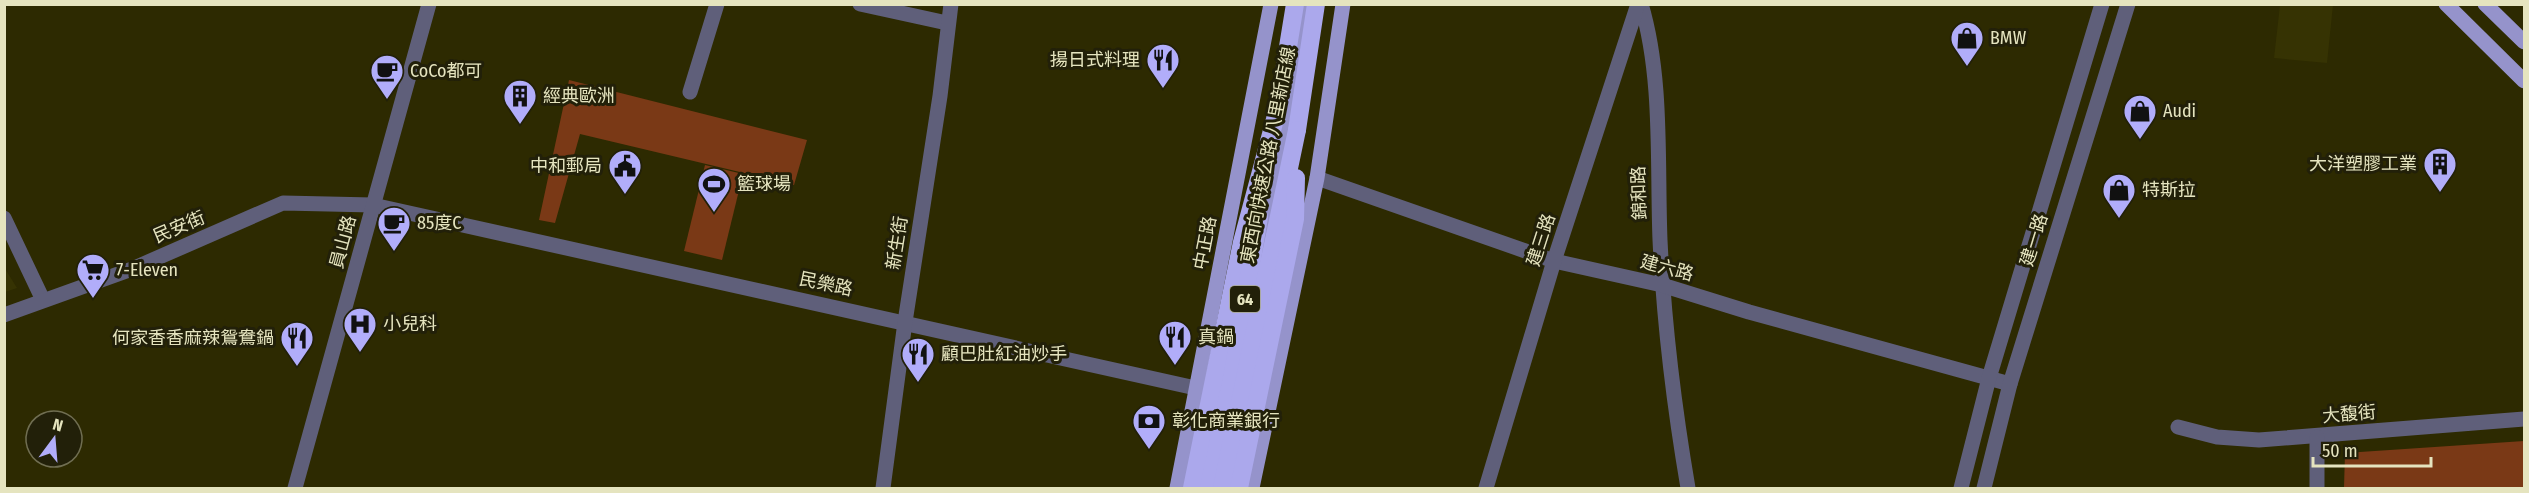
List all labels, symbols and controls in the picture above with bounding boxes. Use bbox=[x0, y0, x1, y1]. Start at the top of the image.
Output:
shop icon: BMW bbox=[1949, 20, 1985, 67]
place label: BMW bbox=[1990, 27, 2027, 49]
restaurant icon: 揚日式料理 bbox=[1145, 42, 1181, 89]
street label: 東西向快速公路 八里新店線 bbox=[1236, 45, 1300, 265]
place label: 揚日式料理 bbox=[1050, 49, 1140, 71]
cafe icon: CoCo都可 bbox=[369, 53, 405, 100]
place label: CoCo都可 bbox=[410, 60, 483, 82]
building icon: 經典歐洲 bbox=[502, 78, 538, 125]
place label: 經典歐洲 bbox=[543, 85, 615, 107]
shop icon: Audi bbox=[2122, 93, 2158, 140]
place label: Audi bbox=[2163, 100, 2196, 122]
building icon: 大洋塑膠工業 bbox=[2422, 146, 2458, 193]
public building icon: 中和郵局 bbox=[607, 148, 643, 195]
place label: 大洋塑膠工業 bbox=[2309, 153, 2417, 175]
place label: 中和郵局 bbox=[530, 155, 602, 177]
sports icon: 籃球場 bbox=[696, 166, 732, 213]
street label: 錦和路 bbox=[1627, 166, 1651, 220]
shop icon: 特斯拉 bbox=[2101, 172, 2137, 219]
place label: 籃球場 bbox=[737, 173, 791, 195]
place label: 特斯拉 bbox=[2142, 179, 2196, 201]
cafe icon: 85度C bbox=[376, 205, 412, 252]
street label: 民安街 bbox=[150, 206, 208, 248]
street label: 建三路 bbox=[1522, 211, 1560, 269]
street label: 建一路 bbox=[2016, 211, 2052, 269]
place label: 85度C bbox=[417, 212, 461, 234]
street label: 員山路 bbox=[325, 213, 361, 271]
street label: 中正路 bbox=[1189, 214, 1221, 272]
street label: 新生街 bbox=[882, 215, 912, 271]
street label: 建六路 bbox=[1638, 250, 1696, 286]
supermarket icon: 7-Eleven bbox=[75, 252, 111, 299]
place label: 7-Eleven bbox=[116, 259, 178, 281]
street label: 民樂路 bbox=[797, 268, 855, 300]
road number: 64 bbox=[1230, 286, 1260, 312]
hospital icon: 小兒科 bbox=[342, 306, 378, 353]
place label: 小兒科 bbox=[383, 313, 437, 335]
restaurant icon: 真鍋 bbox=[1157, 319, 1193, 366]
restaurant icon: 何家香香麻辣鴛鴦鍋 bbox=[279, 320, 315, 367]
place label: 真鍋 bbox=[1198, 326, 1234, 348]
place label: 何家香香麻辣鴛鴦鍋 bbox=[112, 327, 274, 349]
restaurant icon: 顧巴肚紅油炒手 bbox=[900, 336, 936, 383]
place label: 顧巴肚紅油炒手 bbox=[941, 343, 1067, 365]
street label: 大馥街 bbox=[2321, 401, 2377, 427]
bank icon: 彰化商業銀行 bbox=[1131, 403, 1167, 450]
north arrow bbox=[24, 409, 84, 469]
place label: 彰化商業銀行 bbox=[1172, 410, 1280, 432]
text: N bbox=[51, 415, 65, 436]
scale bar bbox=[2313, 430, 2432, 468]
text: 50 m bbox=[2322, 440, 2358, 462]

